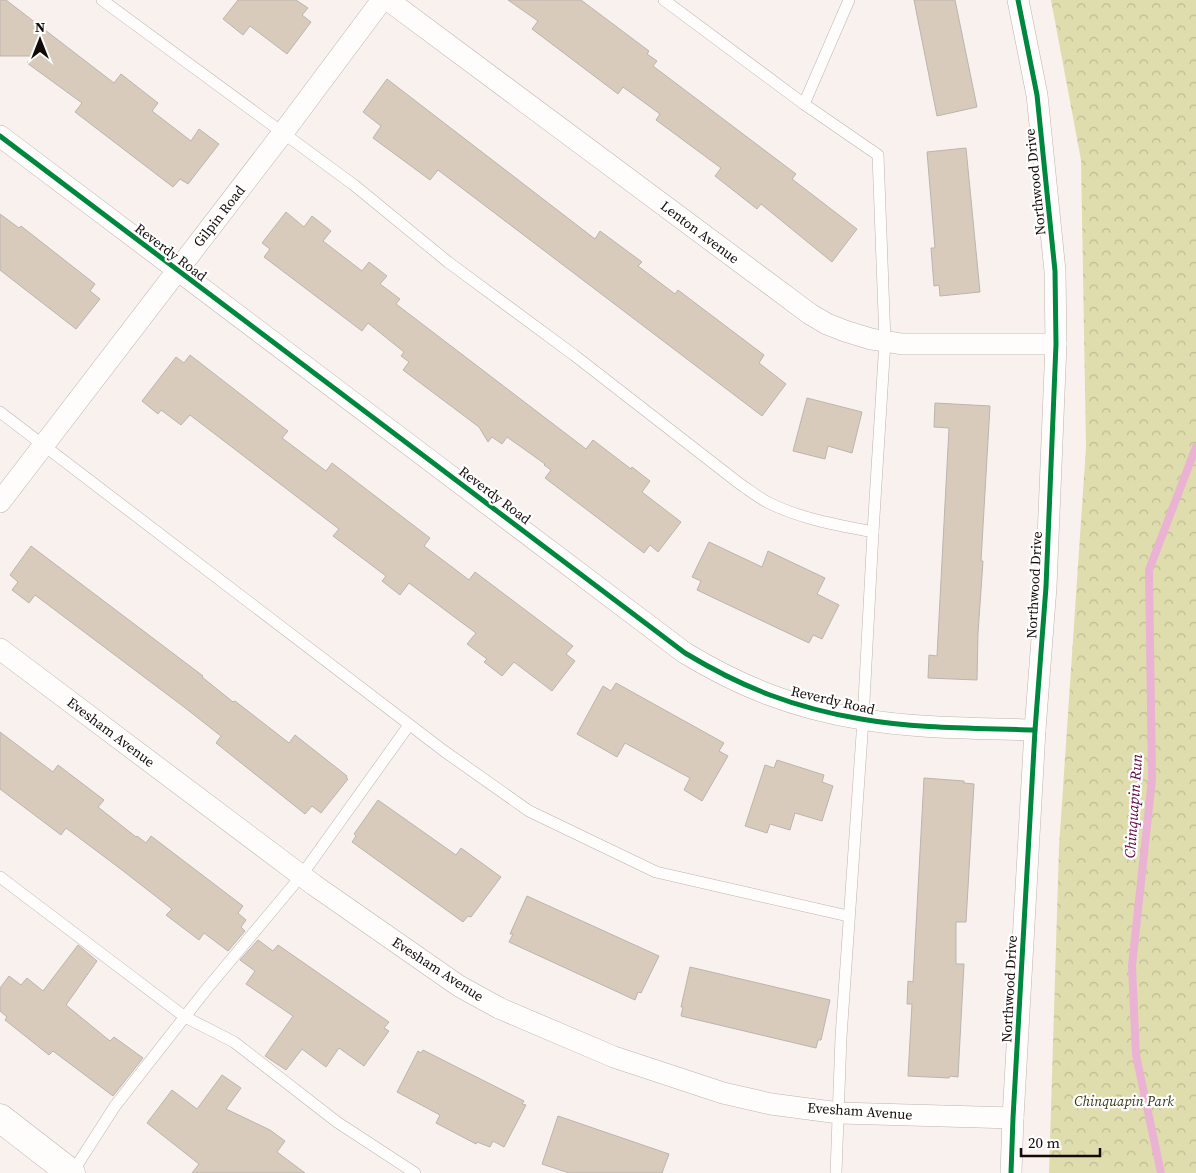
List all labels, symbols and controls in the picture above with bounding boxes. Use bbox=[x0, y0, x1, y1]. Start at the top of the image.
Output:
north arrow bbox=[15, 15, 65, 65]
text: N bbox=[35, 17, 45, 37]
street label: Northwood Drive bbox=[1019, 128, 1051, 236]
street label: Gilpin Road bbox=[189, 181, 250, 251]
street label: Lenton Avenue bbox=[657, 196, 743, 268]
street label: Reverdy Road bbox=[131, 218, 211, 286]
street label: Reverdy Road bbox=[455, 461, 535, 529]
street label: Northwood Drive bbox=[1021, 531, 1047, 639]
street label: Reverdy Road bbox=[789, 681, 877, 719]
street label: Evesham Avenue bbox=[63, 692, 159, 772]
water label: Chinquapin Run bbox=[1119, 753, 1147, 859]
street label: Evesham Avenue bbox=[388, 932, 488, 1006]
street label: Northwood Drive bbox=[996, 935, 1022, 1043]
park label: Chinquapin Park bbox=[1074, 1091, 1174, 1111]
street label: Evesham Avenue bbox=[807, 1097, 913, 1125]
scale bar bbox=[1021, 1126, 1100, 1158]
text: 20 m bbox=[1028, 1132, 1060, 1153]

